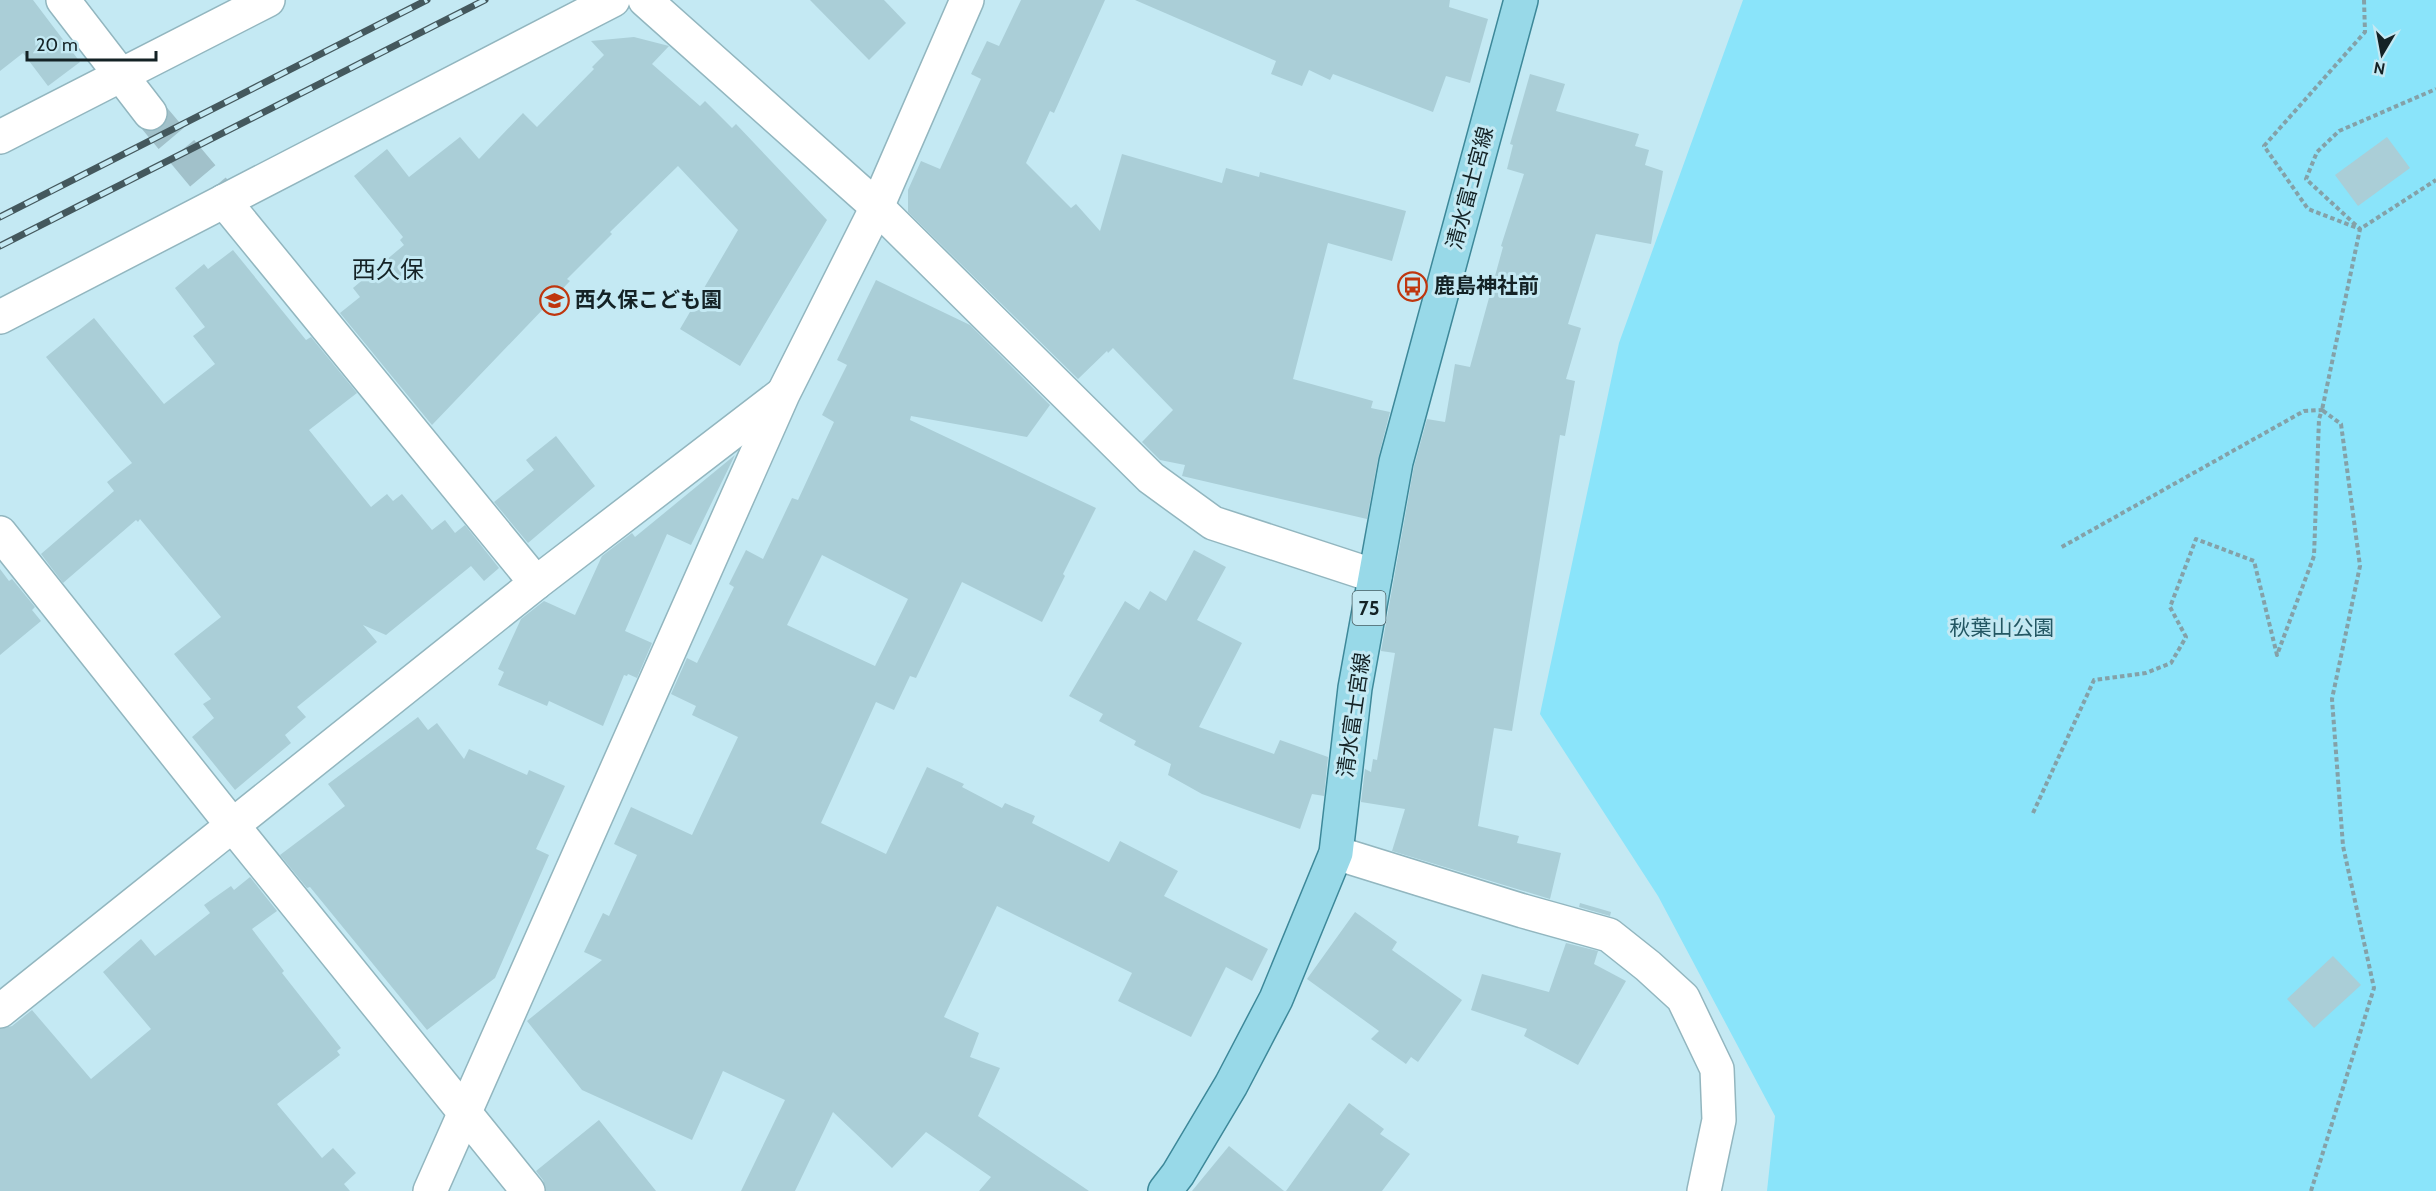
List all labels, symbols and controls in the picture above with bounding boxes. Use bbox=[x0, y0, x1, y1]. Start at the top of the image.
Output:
scale bar bbox=[27, 24, 156, 62]
north arrow bbox=[2352, 24, 2412, 84]
text: 20 m bbox=[36, 34, 78, 56]
text: N bbox=[2372, 58, 2387, 79]
street label: 清水富士宮線 bbox=[1441, 124, 1498, 252]
district label: 西久保 bbox=[352, 255, 424, 284]
bus stop icon: 鹿島神社前 bbox=[1397, 270, 1429, 302]
place label: 鹿島神社前 bbox=[1434, 273, 1539, 298]
school or university icon: 西久保こども園 bbox=[538, 284, 570, 316]
place label: 西久保こども園 bbox=[575, 287, 722, 312]
road number: 75 bbox=[1352, 591, 1386, 625]
park label: 秋葉山公園 bbox=[1950, 615, 2055, 640]
street label: 清水富士宮線 bbox=[1332, 651, 1375, 779]

